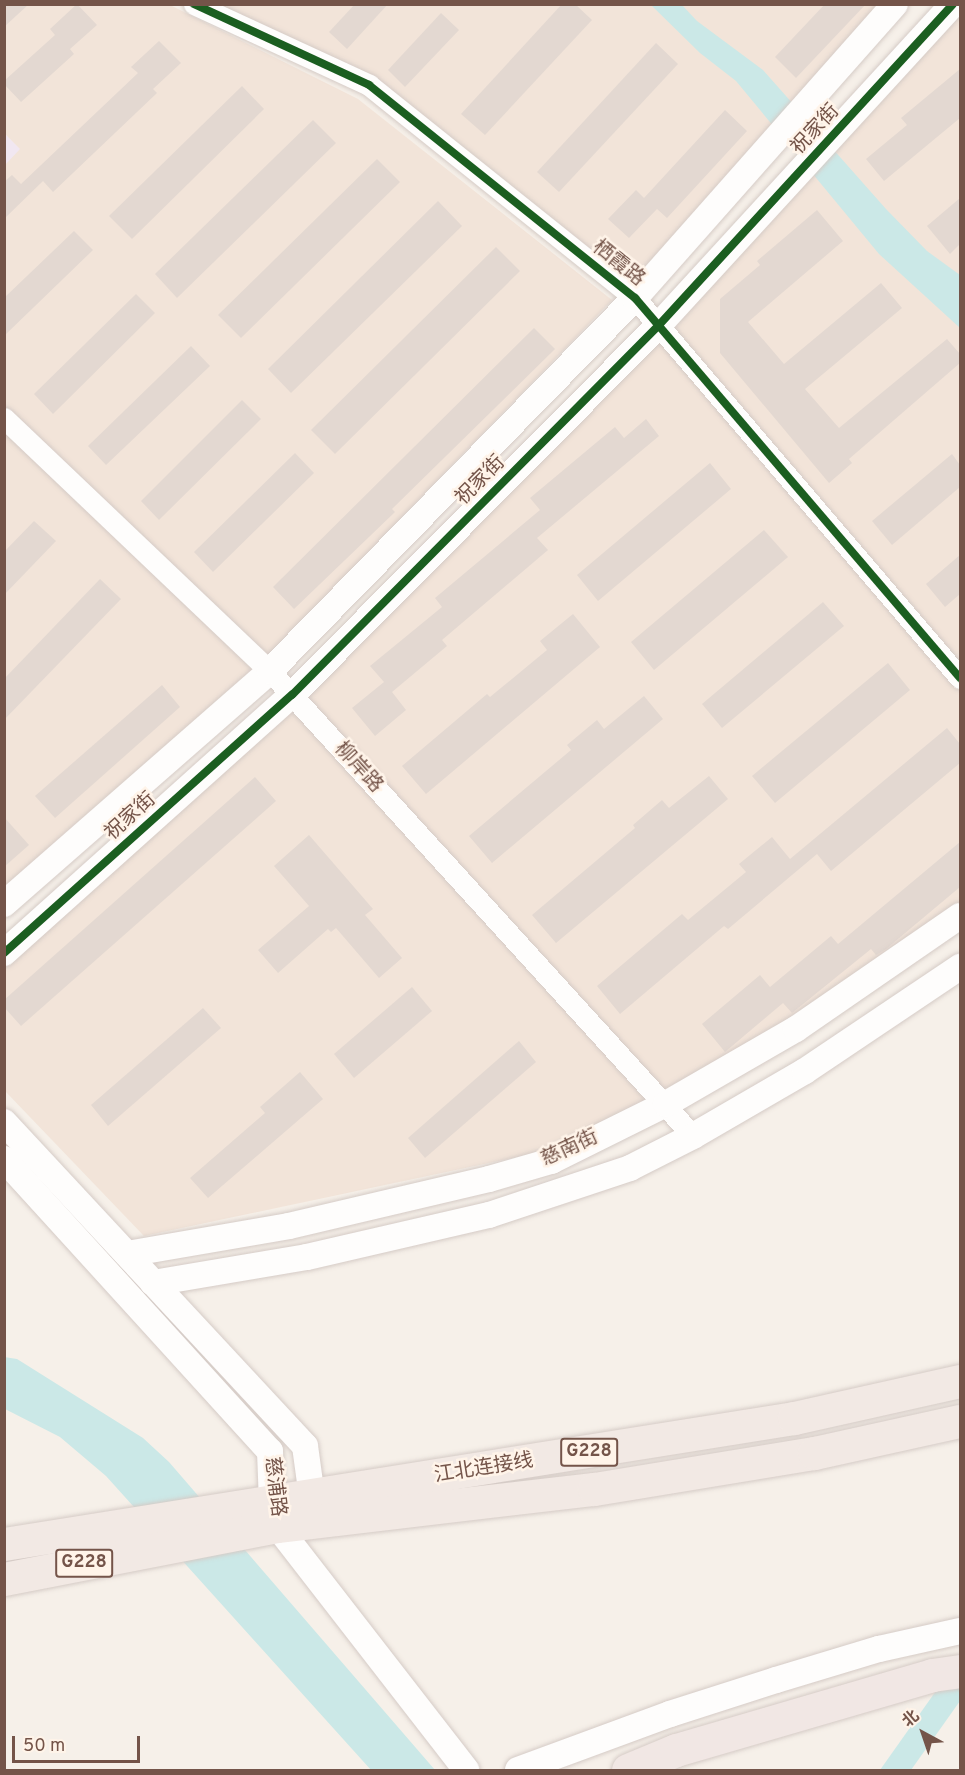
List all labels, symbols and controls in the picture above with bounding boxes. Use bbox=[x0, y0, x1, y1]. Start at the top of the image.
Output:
street label: 祝家街 bbox=[787, 100, 845, 160]
street label: 栖霞路 bbox=[587, 236, 649, 292]
street label: 祝家街 bbox=[451, 451, 511, 511]
street label: 柳岸路 bbox=[329, 738, 387, 798]
street label: 祝家街 bbox=[101, 788, 161, 846]
street label: 慈南街 bbox=[538, 1125, 602, 1173]
road number: G228 bbox=[559, 1437, 619, 1467]
street label: 江北连接线 bbox=[433, 1449, 535, 1489]
street label: 慈浦路 bbox=[258, 1456, 290, 1518]
road number: G228 bbox=[54, 1548, 114, 1578]
north arrow bbox=[893, 1703, 953, 1763]
text: 北 bbox=[899, 1706, 924, 1732]
scale bar bbox=[15, 1724, 142, 1762]
text: 50 m bbox=[23, 1735, 65, 1758]

